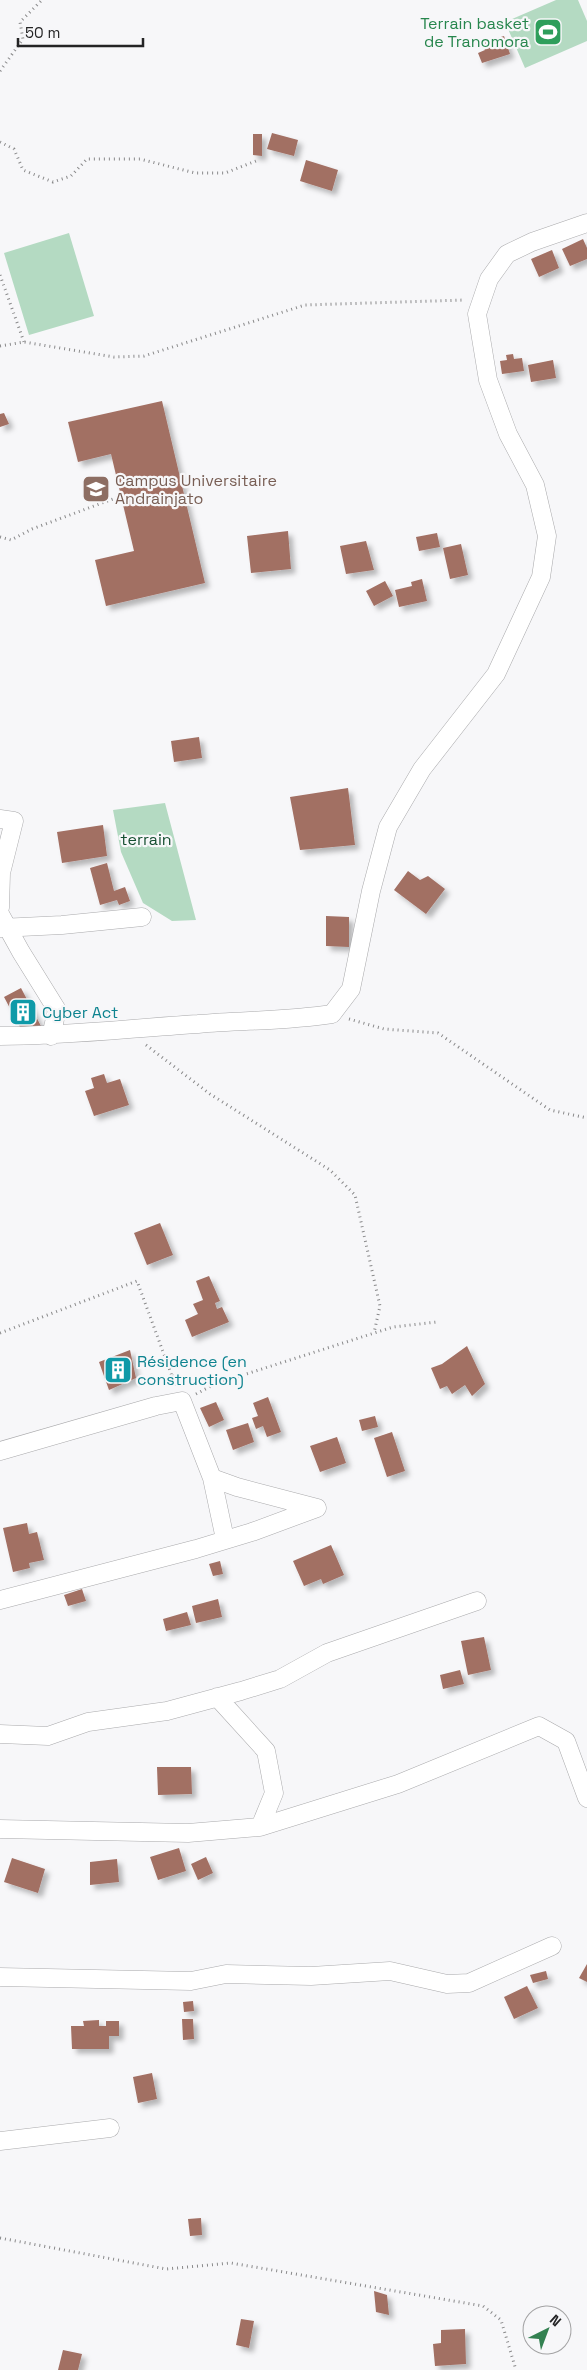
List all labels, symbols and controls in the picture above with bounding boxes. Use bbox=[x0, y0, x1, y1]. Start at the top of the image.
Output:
place label: Terrain basket de Tranomora bbox=[420, 13, 529, 52]
scale bar bbox=[18, 15, 142, 47]
sports icon: Terrain basket de Tranomora bbox=[533, 17, 563, 47]
text: 50 m bbox=[25, 23, 60, 42]
place label: Campus Universitaire Andrainjato bbox=[115, 470, 277, 509]
school or university icon: Campus Universitaire Andrainjato bbox=[81, 474, 111, 504]
park label: terrain bbox=[120, 829, 172, 850]
building icon: Cyber Act bbox=[8, 997, 38, 1027]
place label: Cyber Act bbox=[42, 1002, 118, 1023]
place label: Résidence (en construction) bbox=[137, 1351, 247, 1390]
building icon: Résidence (en construction) bbox=[103, 1355, 133, 1385]
north arrow bbox=[522, 2305, 572, 2355]
text: N bbox=[546, 2311, 565, 2330]

